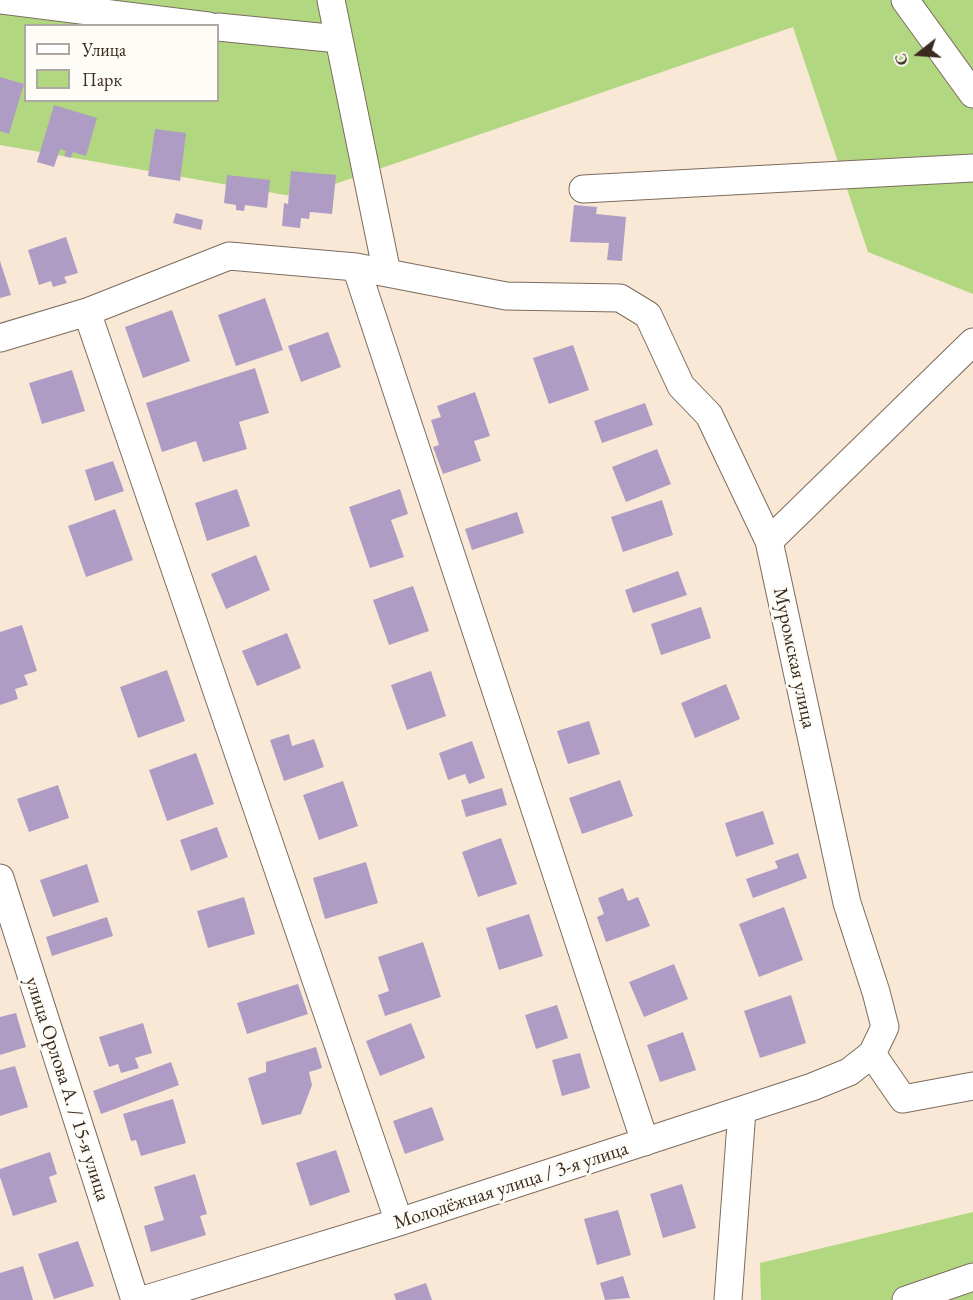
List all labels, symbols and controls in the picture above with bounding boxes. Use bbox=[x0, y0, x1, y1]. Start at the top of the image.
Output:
legend bbox=[24, 24, 219, 102]
north arrow bbox=[889, 24, 949, 84]
text: Улица bbox=[82, 38, 126, 61]
text: С bbox=[890, 51, 913, 68]
text: Парк bbox=[82, 68, 122, 91]
street label: Муромская улица bbox=[767, 585, 821, 731]
street label: улица Орлова А. / 15-я улица bbox=[19, 974, 115, 1204]
street label: Молодёжная улица / 3-я улица bbox=[391, 1137, 631, 1235]

